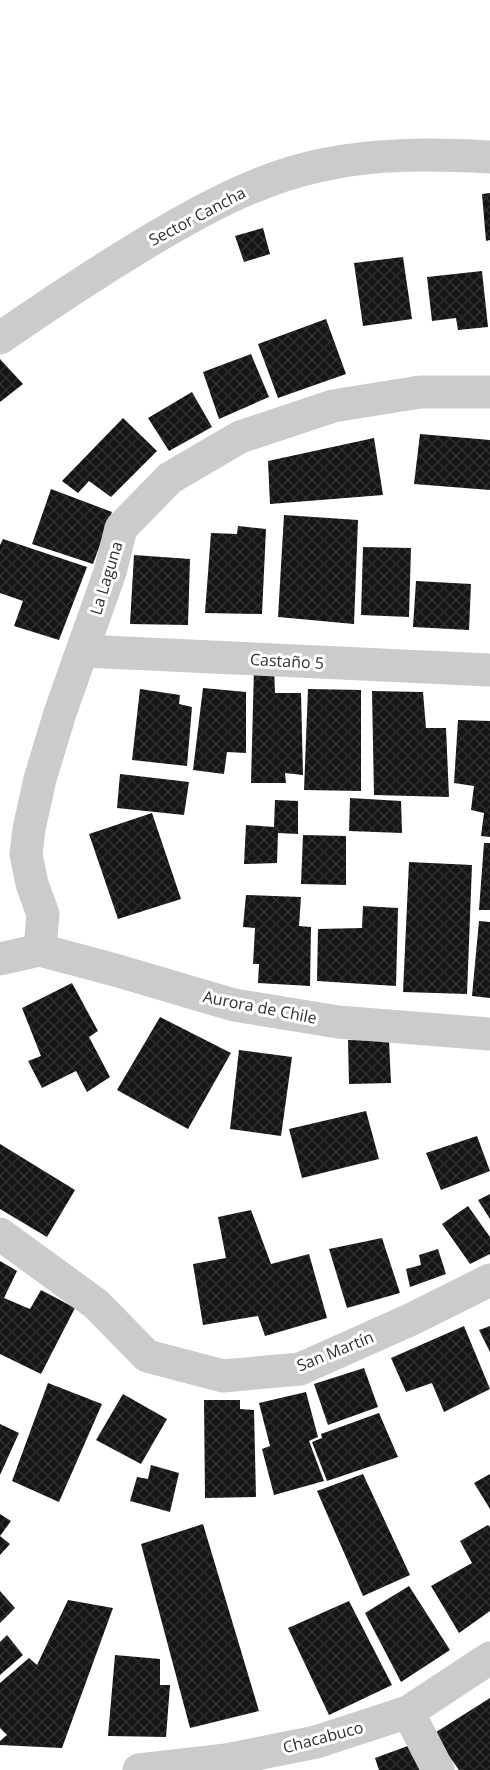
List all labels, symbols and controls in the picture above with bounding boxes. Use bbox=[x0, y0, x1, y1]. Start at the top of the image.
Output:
street label: Sector Cancha bbox=[145, 181, 249, 251]
street label: La Laguna bbox=[84, 539, 128, 617]
street label: Castaño 5 bbox=[250, 648, 324, 674]
street label: Aurora de Chile bbox=[201, 985, 319, 1029]
street label: San Martín bbox=[293, 1326, 377, 1376]
street label: Chacabuco bbox=[280, 1716, 366, 1758]

